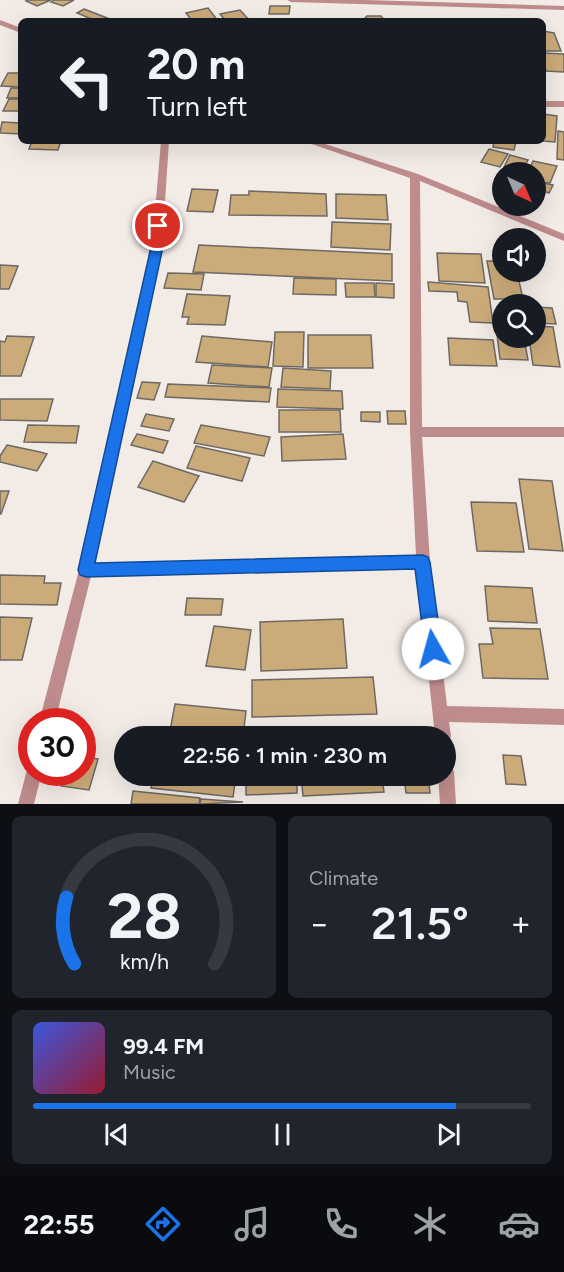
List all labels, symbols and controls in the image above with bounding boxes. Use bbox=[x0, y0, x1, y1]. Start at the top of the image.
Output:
text: 20 m bbox=[147, 39, 245, 90]
icon: left bbox=[48, 42, 126, 120]
text: Turn left bbox=[147, 90, 247, 123]
north arrow bbox=[492, 162, 546, 216]
map controls bbox=[492, 162, 546, 348]
pin bbox=[132, 200, 183, 251]
icon: arrive bbox=[141, 209, 174, 242]
button: sound bbox=[492, 228, 546, 282]
button: search bbox=[492, 294, 546, 348]
position arrow bbox=[401, 617, 465, 681]
speed limit sign: 30 bbox=[18, 708, 96, 786]
text: 22:56 · 1 min · 230 m bbox=[183, 742, 387, 769]
text: Climate bbox=[309, 866, 378, 890]
text: 28 bbox=[107, 879, 181, 954]
text: 21.5° bbox=[371, 896, 469, 950]
text: − bbox=[309, 904, 330, 943]
text: + bbox=[510, 904, 531, 943]
text: km/h bbox=[120, 949, 168, 974]
text: 99.4 FM bbox=[123, 1033, 204, 1060]
text: Music bbox=[123, 1060, 176, 1084]
icon: previous bbox=[100, 1118, 133, 1151]
icon: pause bbox=[266, 1118, 299, 1151]
icon: next bbox=[432, 1118, 465, 1151]
icon: directions bbox=[142, 1203, 184, 1245]
icon: music bbox=[231, 1203, 273, 1245]
icon: phone bbox=[320, 1203, 362, 1245]
icon: climate bbox=[409, 1203, 451, 1245]
icon: car bbox=[498, 1203, 540, 1245]
text: 22:55 bbox=[24, 1208, 94, 1241]

